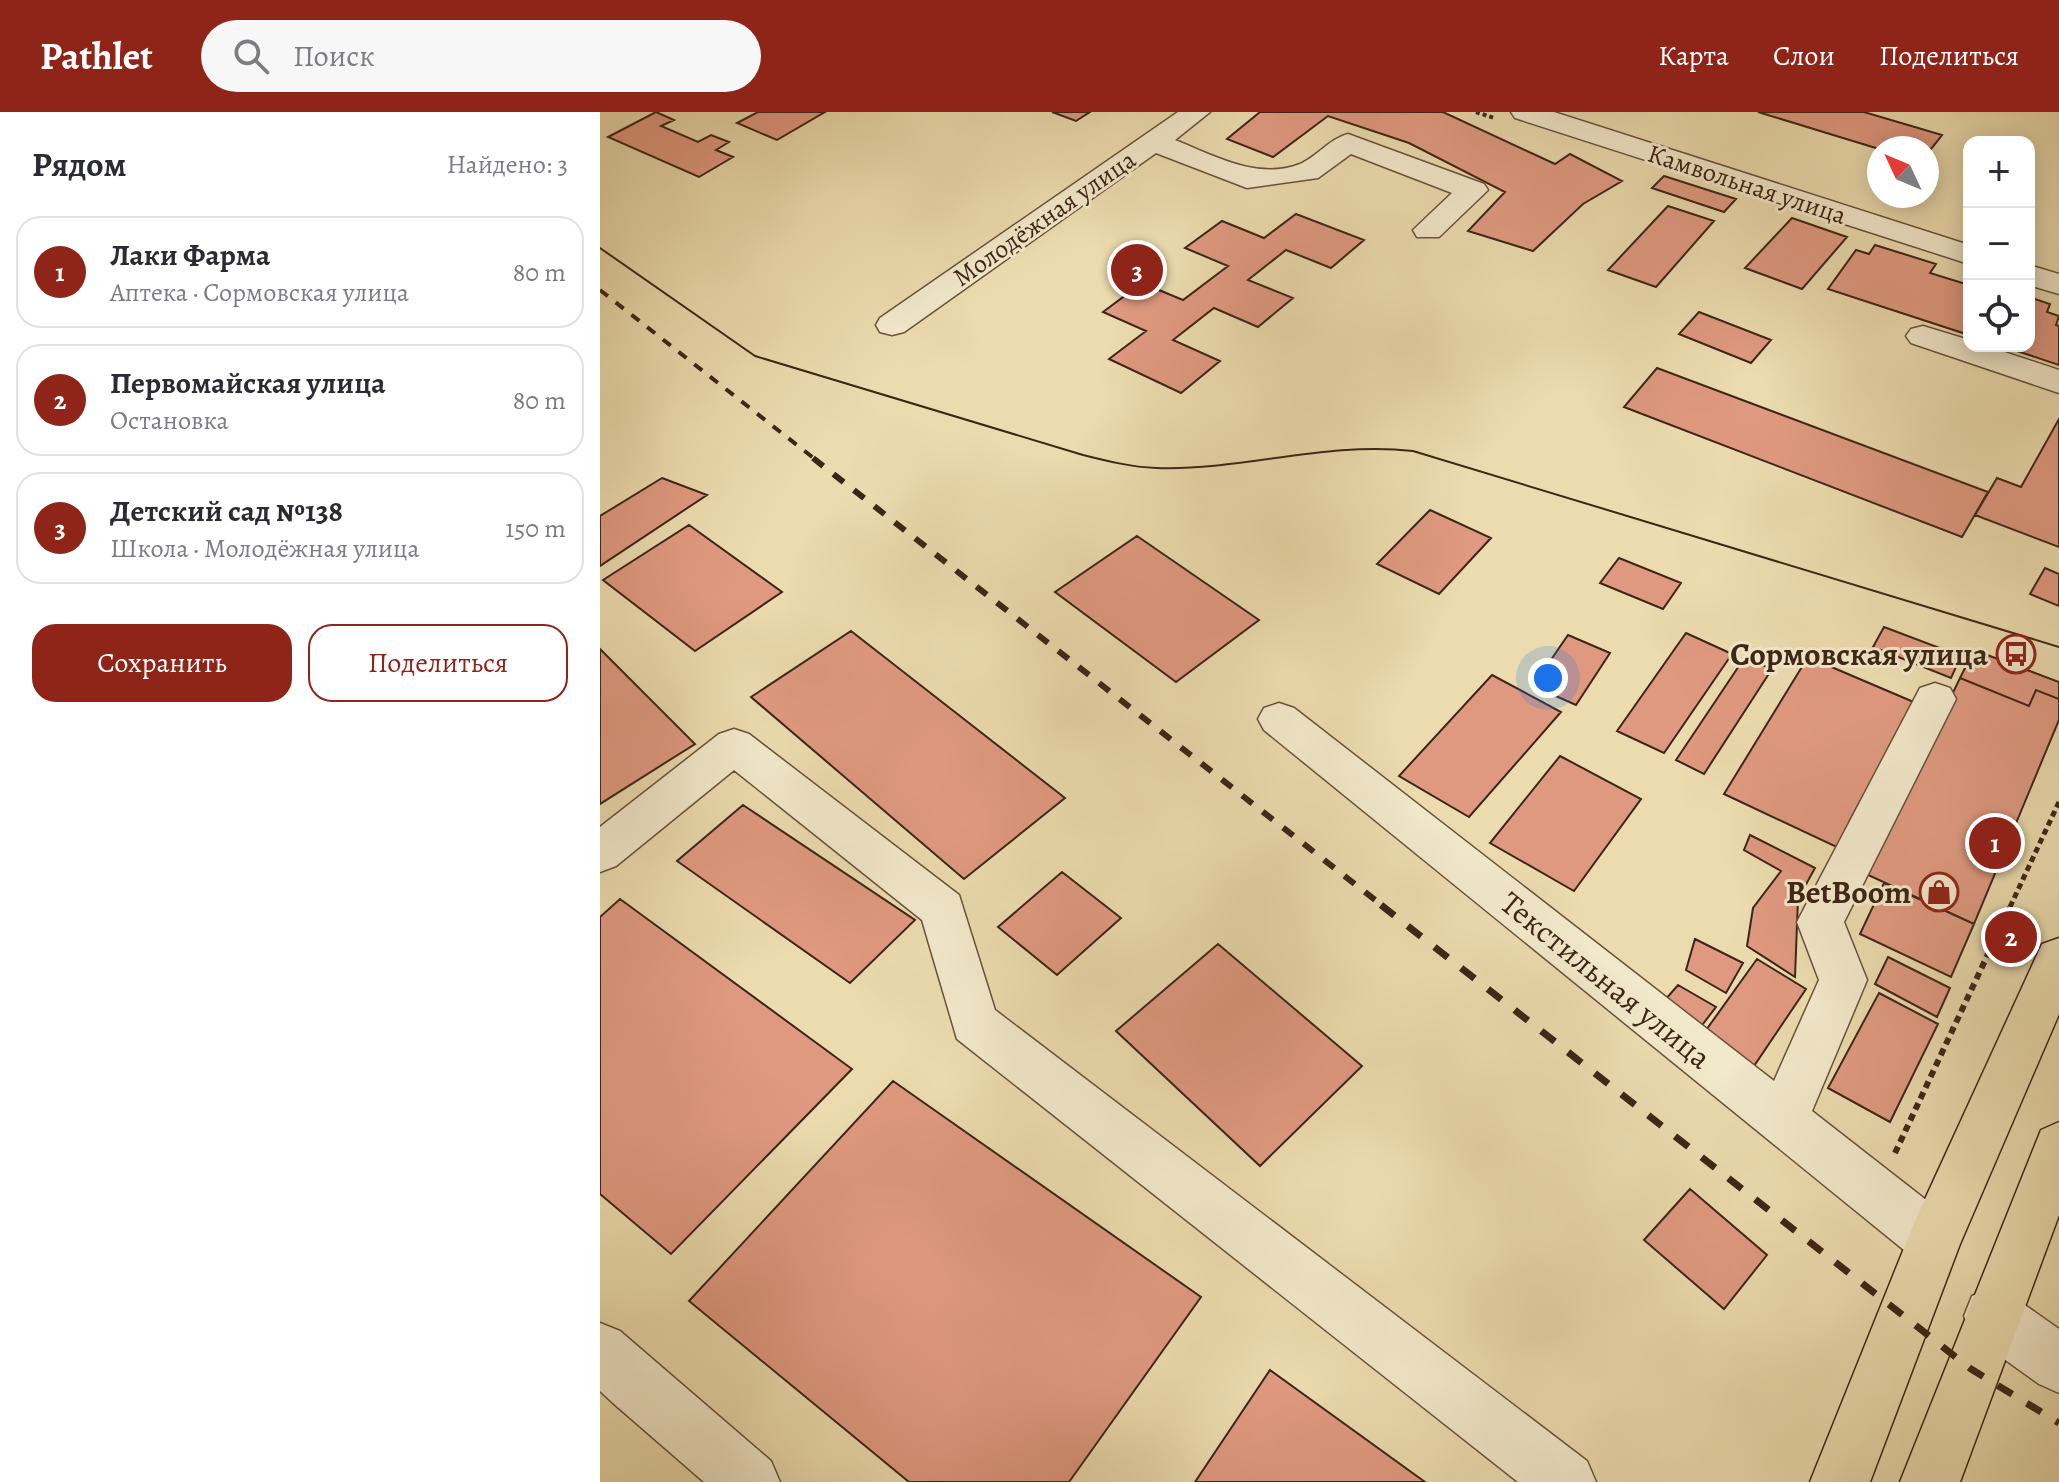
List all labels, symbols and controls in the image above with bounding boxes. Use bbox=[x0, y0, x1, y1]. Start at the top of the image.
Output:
search box bbox=[201, 20, 761, 92]
text: Pathlet bbox=[40, 30, 153, 82]
icon: search bbox=[229, 34, 273, 78]
text: Поиск bbox=[293, 36, 375, 76]
text: Карта bbox=[1658, 37, 1729, 75]
text: Слои bbox=[1773, 37, 1835, 75]
text: Поделиться bbox=[1879, 37, 2019, 75]
street label: Камвольная улица bbox=[1643, 136, 1851, 233]
north arrow bbox=[1867, 136, 1939, 208]
map controls bbox=[1963, 136, 2035, 352]
button: + bbox=[1963, 136, 2035, 208]
text: Рядом bbox=[32, 141, 126, 188]
street label: Молодёжная улица bbox=[946, 142, 1143, 295]
text: Найдено: 3 bbox=[447, 147, 568, 182]
button: − bbox=[1963, 208, 2035, 280]
text: Лаки Фарма bbox=[110, 235, 270, 275]
pin: 3 bbox=[1111, 240, 1163, 300]
text: 1 bbox=[55, 255, 65, 290]
text: 80 m bbox=[513, 255, 566, 290]
text: Аптека · Сормовская улица bbox=[110, 275, 409, 310]
button: locate bbox=[1963, 280, 2035, 352]
text: Первомайская улица bbox=[110, 363, 385, 403]
text: 2 bbox=[54, 383, 66, 418]
text: 80 m bbox=[513, 383, 566, 418]
text: Остановка bbox=[110, 403, 228, 438]
text: Детский сад №138 bbox=[110, 491, 343, 531]
text: 3 bbox=[54, 511, 66, 546]
text: 150 m bbox=[505, 511, 566, 546]
text: Школа · Молодёжная улица bbox=[110, 531, 420, 566]
button: Сохранить bbox=[32, 624, 292, 702]
button: Поделиться bbox=[308, 624, 568, 702]
place label: Сормовская улица bbox=[1730, 632, 1989, 676]
bus stop icon: Сормовская улица bbox=[1995, 633, 2037, 675]
your location bbox=[1528, 658, 1568, 698]
pin: 1 bbox=[1969, 813, 2021, 873]
place label: BetBoom bbox=[1786, 870, 1911, 914]
shop icon: BetBoom bbox=[1918, 871, 1960, 913]
street label: Текстильная улица bbox=[1491, 881, 1721, 1079]
pin: 2 bbox=[1985, 907, 2037, 967]

